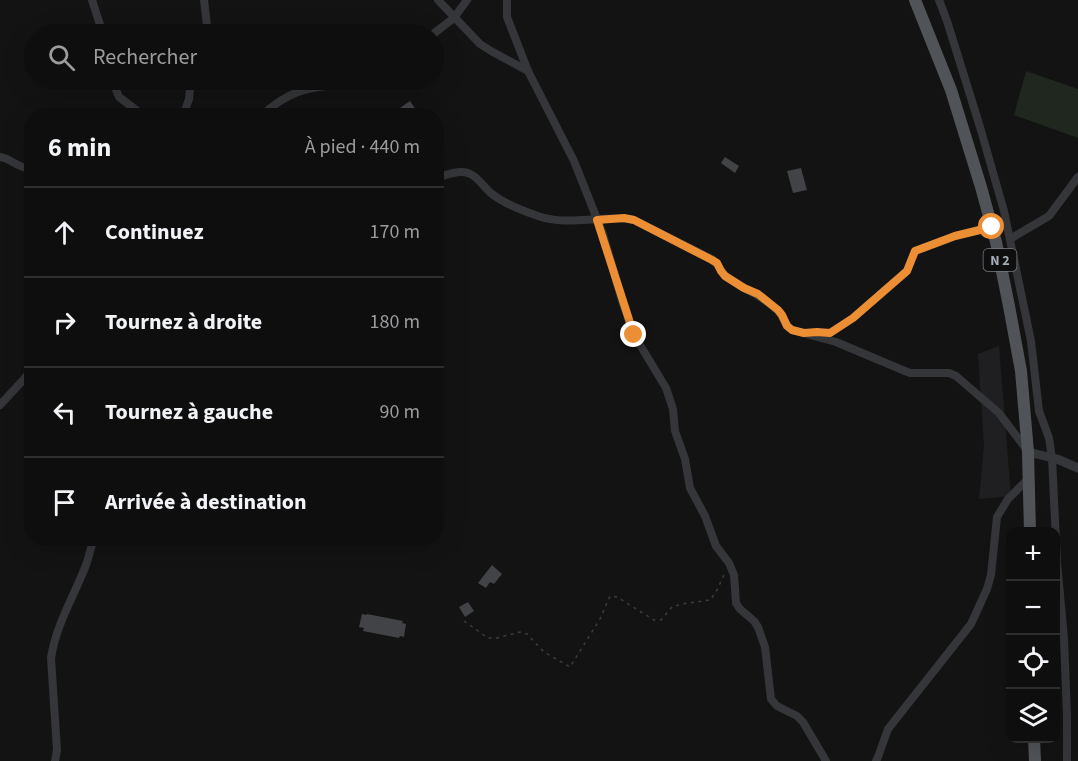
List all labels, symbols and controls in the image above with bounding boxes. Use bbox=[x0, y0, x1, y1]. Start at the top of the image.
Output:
search box bbox=[24, 24, 444, 90]
icon: search bbox=[45, 41, 78, 74]
text: Rechercher bbox=[93, 41, 197, 73]
text: 6 min bbox=[48, 129, 111, 166]
text: À pied · 440 m bbox=[305, 133, 420, 161]
route start bbox=[978, 213, 1004, 239]
icon: ahead bbox=[48, 216, 81, 249]
text: Continuez bbox=[105, 216, 204, 248]
text: 170 m bbox=[370, 218, 420, 246]
road number: N 2 bbox=[984, 249, 1016, 271]
icon: right bbox=[48, 306, 81, 339]
text: Tournez à droite bbox=[105, 306, 262, 338]
text: 180 m bbox=[370, 308, 420, 336]
route end bbox=[620, 321, 646, 347]
icon: left bbox=[48, 396, 81, 429]
text: Tournez à gauche bbox=[105, 396, 273, 428]
text: 90 m bbox=[380, 398, 420, 426]
icon: arrive bbox=[48, 486, 81, 519]
text: Arrivée à destination bbox=[105, 486, 307, 518]
map controls bbox=[1006, 527, 1060, 743]
button: + bbox=[1006, 527, 1060, 581]
button: − bbox=[1006, 581, 1060, 635]
button: locate bbox=[1006, 635, 1060, 689]
button: layers bbox=[1006, 689, 1060, 743]

